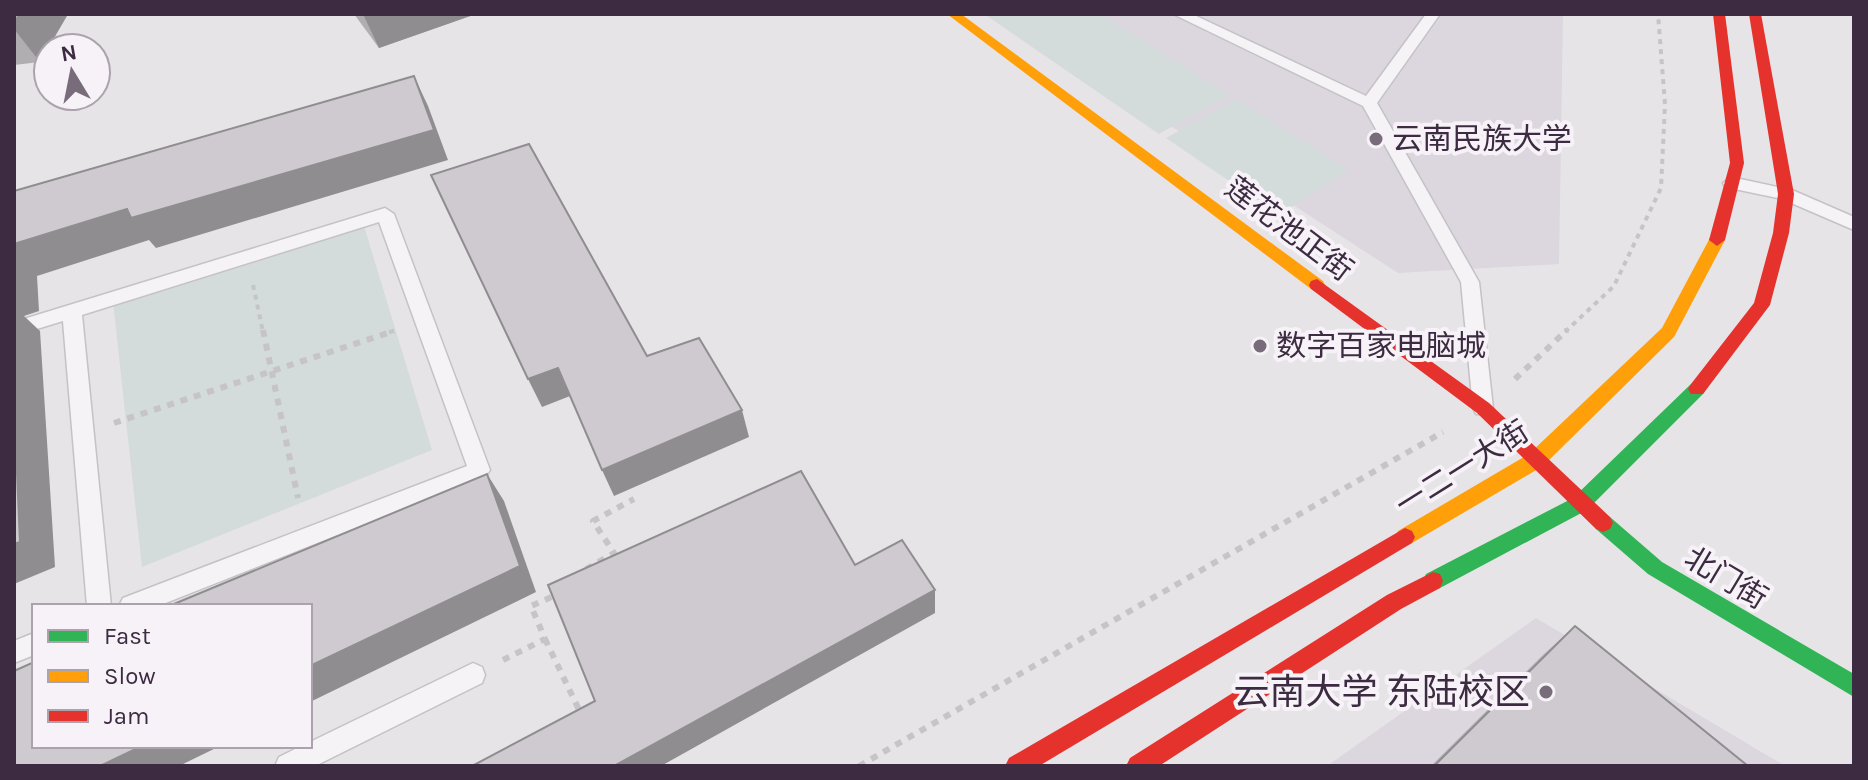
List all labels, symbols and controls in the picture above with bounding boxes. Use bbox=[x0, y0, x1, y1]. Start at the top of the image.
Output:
north arrow bbox=[32, 32, 112, 112]
text: N bbox=[59, 39, 79, 67]
place label: 云南民族大学 bbox=[1392, 121, 1572, 157]
marker: 云南民族大学 bbox=[1367, 130, 1385, 148]
street label: 莲花池正街 bbox=[1218, 169, 1360, 289]
place label: 数字百家电脑城 bbox=[1276, 328, 1486, 364]
marker: 数字百家电脑城 bbox=[1251, 337, 1269, 355]
street label: 一二一大街 bbox=[1389, 413, 1535, 523]
street label: 北门街 bbox=[1678, 539, 1774, 617]
legend bbox=[32, 604, 312, 748]
text: Fast bbox=[104, 622, 151, 650]
text: Slow bbox=[104, 662, 156, 690]
place label: 云南大学 东陆校区 bbox=[1233, 671, 1530, 713]
marker: 云南大学 东陆校区 bbox=[1537, 683, 1555, 701]
text: Jam bbox=[104, 702, 149, 730]

